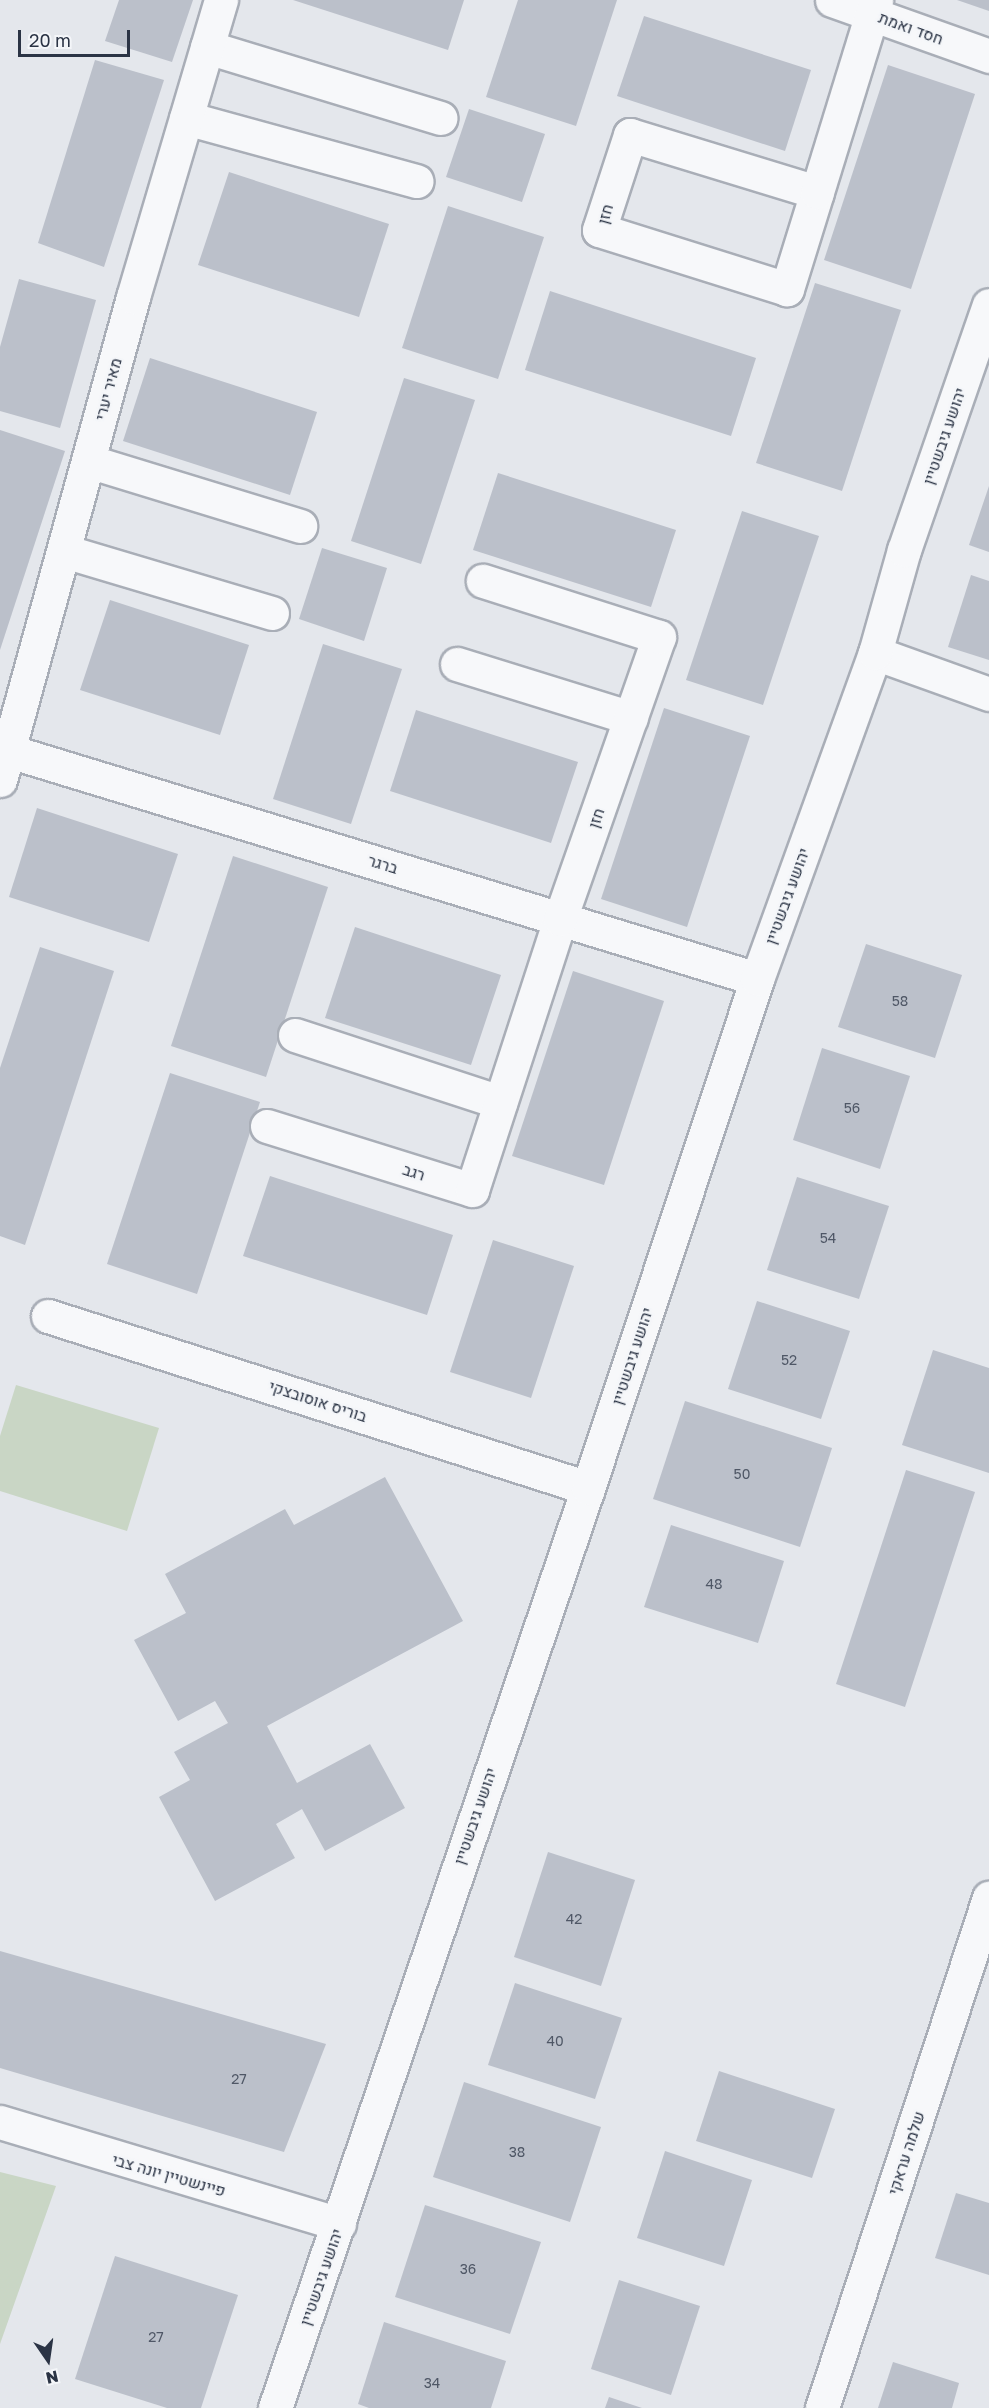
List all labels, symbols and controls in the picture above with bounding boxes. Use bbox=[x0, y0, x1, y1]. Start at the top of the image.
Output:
street label: חסד ואמת bbox=[876, 7, 946, 49]
scale bar bbox=[21, 18, 134, 56]
text: 20 m bbox=[29, 29, 71, 51]
street label: חזן bbox=[593, 202, 617, 226]
street label: מאיר יערי bbox=[90, 356, 126, 422]
street label: יהושע גיבשטיין bbox=[918, 385, 970, 487]
street label: חזן bbox=[584, 805, 608, 831]
street label: יהושע גיבשטיין bbox=[761, 845, 813, 947]
street label: ברגר bbox=[366, 850, 400, 878]
house number: 58 bbox=[892, 993, 908, 1009]
house number: 56 bbox=[844, 1100, 860, 1116]
street label: רגב bbox=[400, 1159, 428, 1185]
house number: 54 bbox=[820, 1230, 836, 1246]
street label: יהושע גיבשטיין bbox=[607, 1305, 657, 1407]
house number: 52 bbox=[781, 1352, 797, 1368]
street label: בוריס אוסובצקי bbox=[267, 1376, 369, 1426]
house number: 50 bbox=[734, 1466, 750, 1482]
house number: 48 bbox=[705, 1576, 723, 1592]
street label: יהושע גיבשטיין bbox=[449, 1765, 501, 1867]
house number: 42 bbox=[566, 1911, 582, 1927]
house number: 40 bbox=[546, 2033, 564, 2049]
house number: 27 bbox=[231, 2071, 247, 2087]
street label: שלמה עראקי bbox=[883, 2109, 929, 2197]
house number: 38 bbox=[509, 2144, 525, 2160]
street label: פיינשטיין יונה צבי bbox=[110, 2150, 228, 2200]
street label: יהושע גיבשטיין bbox=[295, 2226, 347, 2328]
house number: 36 bbox=[460, 2261, 476, 2277]
house number: 27 bbox=[148, 2329, 164, 2345]
north arrow bbox=[18, 2330, 78, 2390]
text: N bbox=[44, 2366, 60, 2389]
house number: 34 bbox=[424, 2375, 440, 2391]

